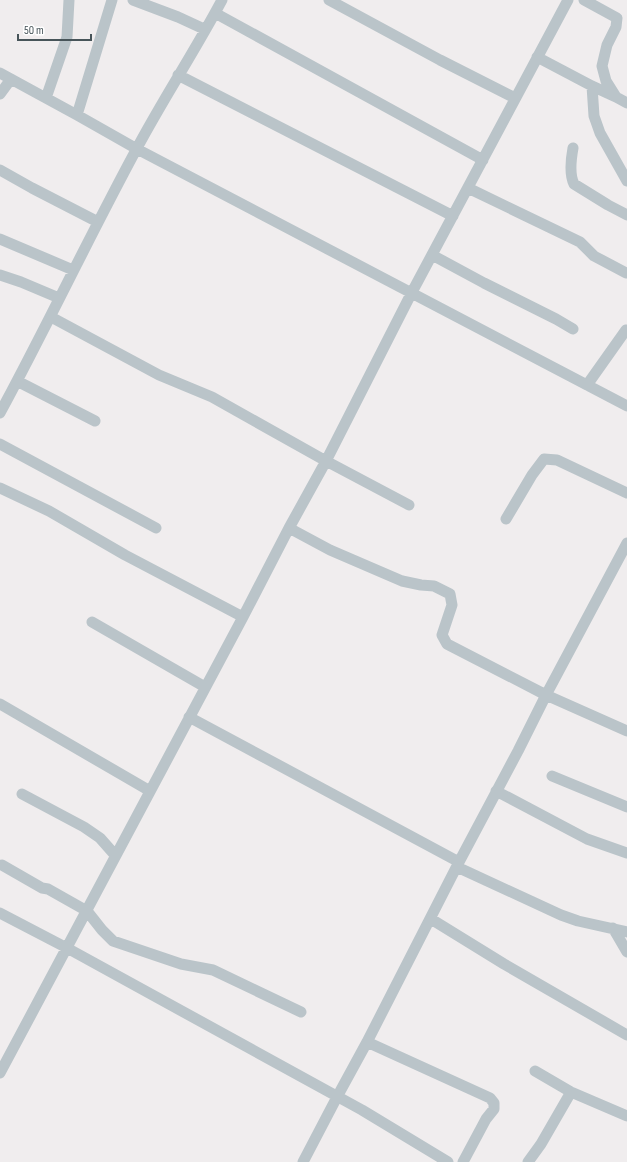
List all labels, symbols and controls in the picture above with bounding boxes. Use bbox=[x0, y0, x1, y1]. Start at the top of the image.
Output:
scale bar bbox=[18, 16, 91, 42]
text: 50 m bbox=[24, 23, 44, 38]

